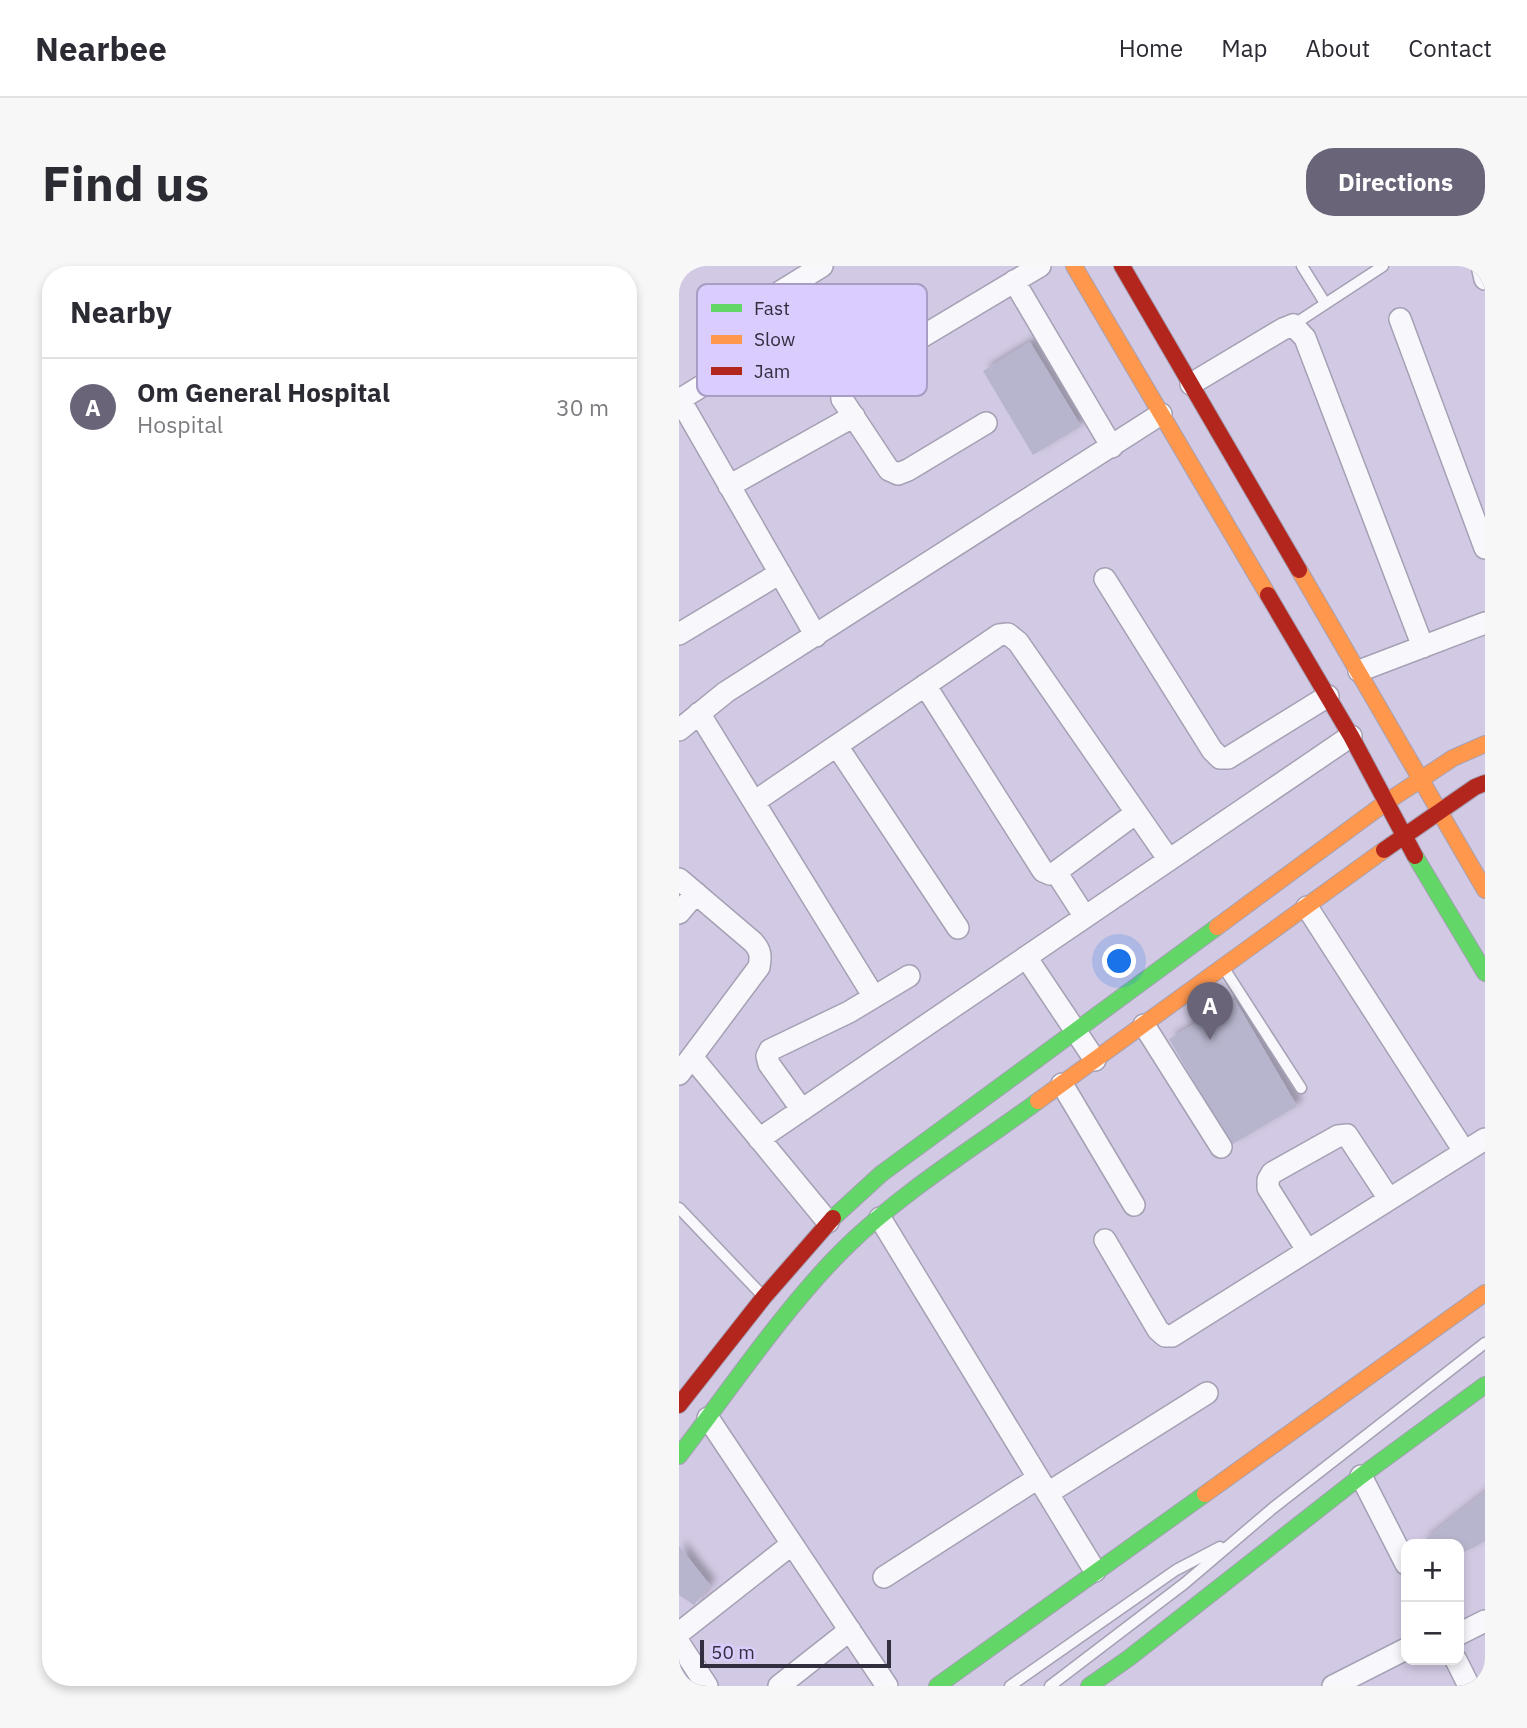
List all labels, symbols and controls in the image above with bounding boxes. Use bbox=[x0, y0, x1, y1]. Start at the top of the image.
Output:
text: Nearbee bbox=[35, 27, 167, 70]
text: Home bbox=[1119, 32, 1183, 64]
text: Map bbox=[1221, 32, 1267, 64]
text: About bbox=[1305, 32, 1370, 64]
text: Contact bbox=[1408, 32, 1492, 64]
button: Directions bbox=[1306, 148, 1485, 216]
text: Find us bbox=[42, 151, 209, 214]
legend bbox=[697, 284, 927, 396]
text: Nearby bbox=[70, 292, 172, 331]
text: Fast bbox=[754, 296, 790, 320]
text: Slow bbox=[754, 327, 795, 351]
text: Jam bbox=[754, 359, 790, 383]
text: Om General Hospital bbox=[137, 375, 390, 409]
text: A bbox=[85, 392, 101, 422]
text: 30 m bbox=[556, 392, 609, 422]
text: Hospital bbox=[137, 409, 223, 439]
your location bbox=[1102, 944, 1136, 978]
pin: A bbox=[1187, 982, 1233, 1040]
map controls bbox=[1401, 1539, 1464, 1665]
button: + bbox=[1401, 1539, 1464, 1602]
button: − bbox=[1401, 1602, 1464, 1665]
scale bar bbox=[700, 1637, 891, 1669]
text: 50 m bbox=[711, 1640, 755, 1664]

